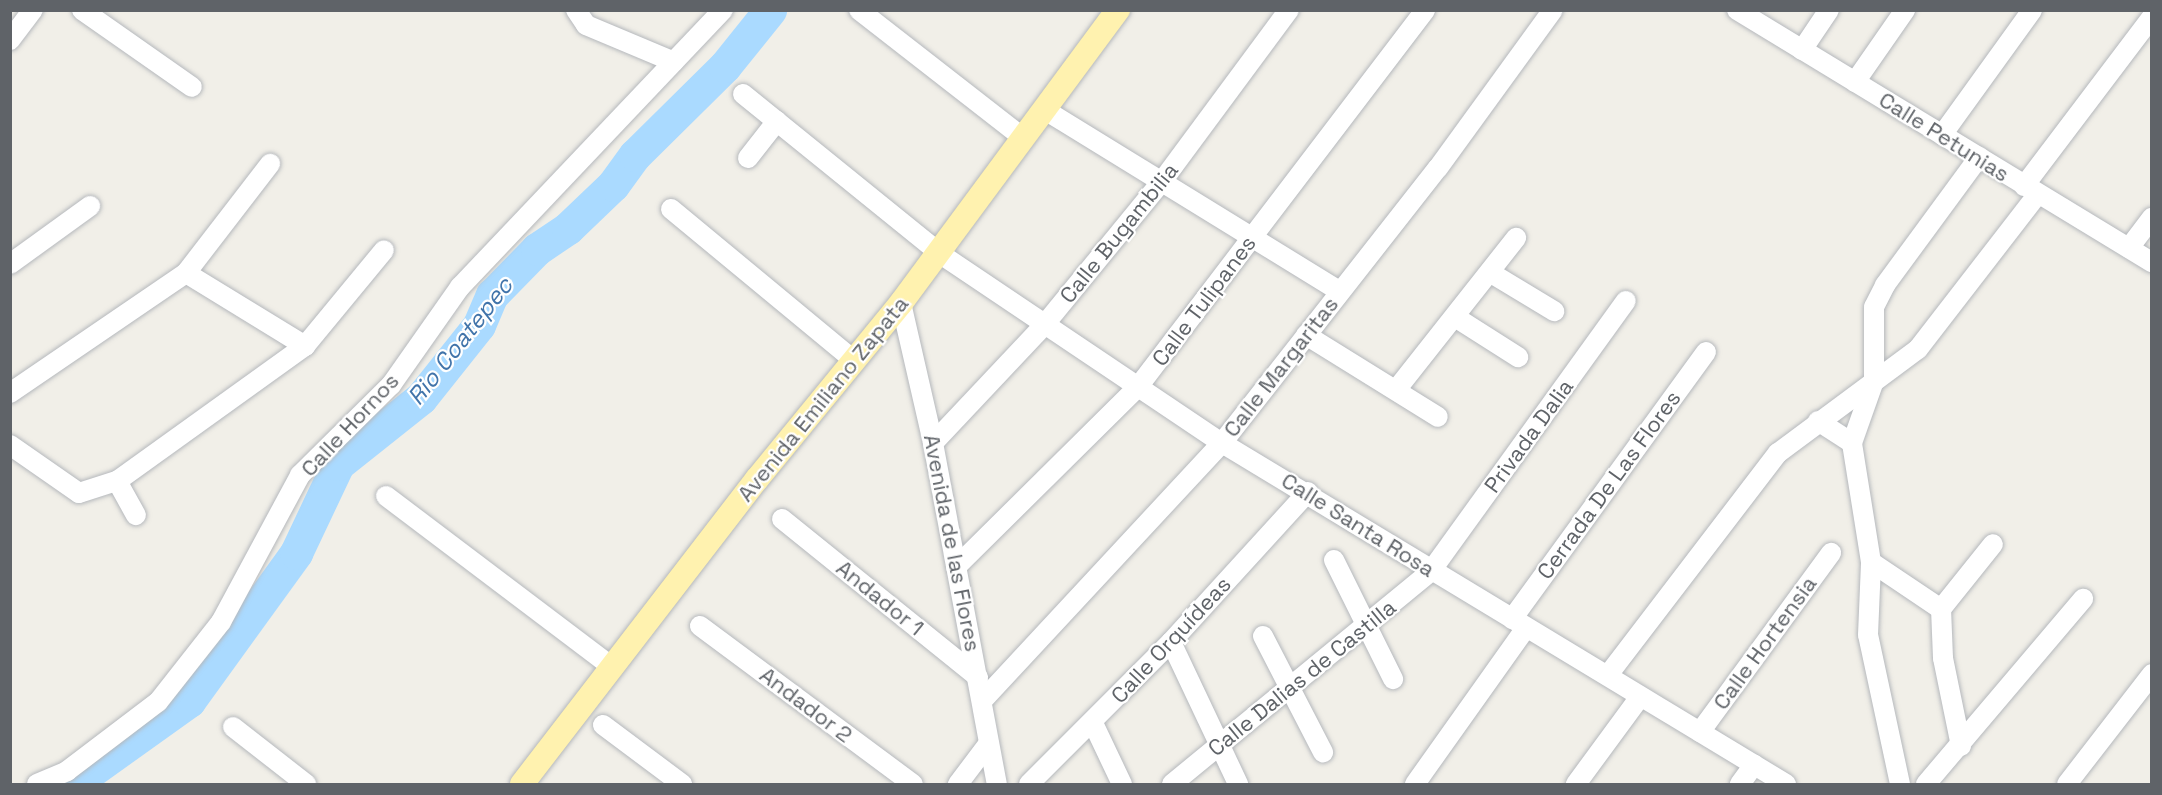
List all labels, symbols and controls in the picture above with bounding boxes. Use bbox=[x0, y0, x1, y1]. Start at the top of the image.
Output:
street label: Calle Petunias bbox=[1874, 87, 2014, 187]
street label: Calle Bugambilia bbox=[1054, 158, 1184, 308]
street label: Calle Tulipanes bbox=[1146, 231, 1262, 371]
water label: Rio Coatepec bbox=[401, 271, 519, 411]
street label: Avenida Emiliano Zapata bbox=[732, 291, 914, 507]
street label: Calle Margaritas bbox=[1218, 292, 1344, 442]
street label: Calle Hornos bbox=[296, 368, 404, 482]
street label: Privada Dalia bbox=[1479, 374, 1579, 498]
street label: Cerrada De Las Flores bbox=[1532, 386, 1686, 584]
street label: Avenida de las Flores bbox=[918, 432, 986, 654]
street label: Calle Santa Rosa bbox=[1277, 467, 1439, 583]
street label: Andador 1 bbox=[831, 555, 929, 641]
street label: Calle Orquídeas bbox=[1106, 571, 1236, 709]
street label: Calle Hortensia bbox=[1708, 571, 1822, 715]
street label: Calle Dalias de Castilla bbox=[1203, 594, 1401, 762]
street label: Andador 2 bbox=[755, 662, 857, 748]

